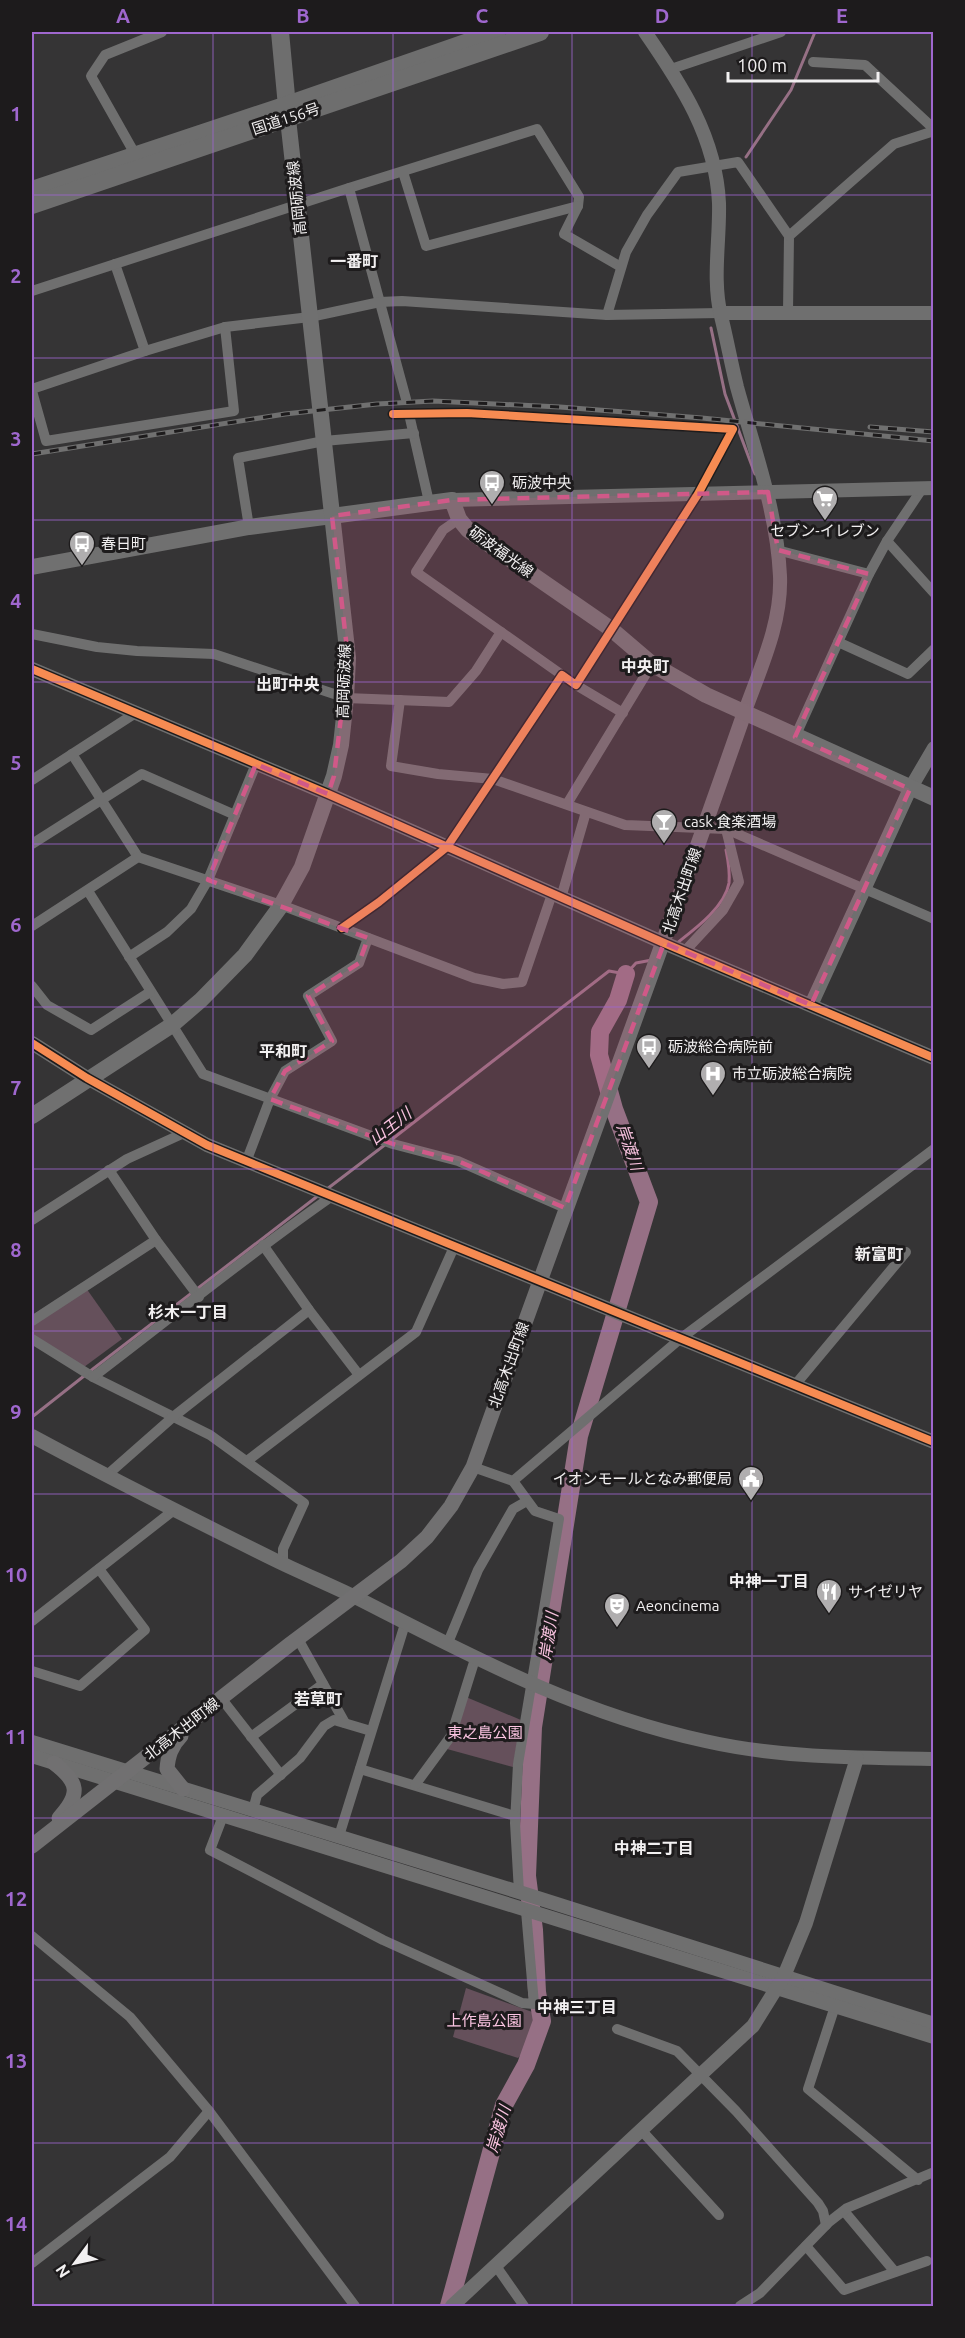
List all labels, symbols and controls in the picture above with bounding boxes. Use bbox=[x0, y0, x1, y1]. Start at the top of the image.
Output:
text: A bbox=[116, 4, 130, 27]
text: B bbox=[296, 4, 310, 27]
text: C bbox=[476, 4, 489, 27]
text: D bbox=[655, 4, 669, 27]
text: E bbox=[836, 4, 848, 27]
scale bar bbox=[728, 45, 878, 83]
text: 100 m bbox=[737, 55, 787, 75]
street label: 国道156号 bbox=[250, 100, 322, 137]
text: 1 bbox=[10, 102, 22, 125]
street label: 高岡砺波線 bbox=[284, 160, 309, 236]
district label: 一番町 bbox=[330, 252, 378, 270]
text: 2 bbox=[10, 264, 22, 287]
text: 3 bbox=[10, 427, 22, 450]
bus stop icon: 砺波中央 bbox=[477, 468, 507, 506]
place label: 砺波中央 bbox=[512, 474, 572, 491]
supermarket icon: セブン-イレブン bbox=[810, 484, 840, 522]
place label: セブン-イレブン bbox=[770, 522, 880, 539]
street label: 砺波福光線 bbox=[466, 523, 537, 581]
bus stop icon: 春日町 bbox=[67, 529, 97, 567]
place label: 春日町 bbox=[101, 535, 146, 552]
text: 4 bbox=[10, 589, 22, 612]
street label: 高岡砺波線 bbox=[334, 643, 353, 719]
district label: 中央町 bbox=[621, 657, 669, 675]
district label: 出町中央 bbox=[256, 675, 320, 693]
text: 5 bbox=[10, 751, 22, 774]
bar icon: cask 食楽酒場 bbox=[649, 807, 679, 845]
place label: cask 食楽酒場 bbox=[684, 813, 776, 830]
street label: 北高木出町線 bbox=[659, 846, 704, 936]
text: 6 bbox=[10, 913, 22, 936]
bus stop icon: 砺波総合病院前 bbox=[634, 1032, 664, 1070]
place label: 砺波総合病院前 bbox=[668, 1038, 773, 1055]
district label: 平和町 bbox=[259, 1042, 307, 1060]
hospital icon: 市立砺波総合病院 bbox=[698, 1059, 728, 1097]
place label: 市立砺波総合病院 bbox=[732, 1065, 852, 1082]
text: 7 bbox=[10, 1076, 22, 1099]
water label: 山王川 bbox=[366, 1103, 416, 1148]
water label: 岸渡川 bbox=[614, 1121, 647, 1175]
text: 8 bbox=[10, 1238, 22, 1261]
district label: 新富町 bbox=[855, 1245, 903, 1263]
district label: 杉木一丁目 bbox=[148, 1303, 228, 1321]
street label: 北高木出町線 bbox=[485, 1320, 532, 1410]
text: 9 bbox=[10, 1400, 22, 1423]
public building icon: イオンモールとなみ郵便局 bbox=[736, 1464, 766, 1502]
place label: イオンモールとなみ郵便局 bbox=[552, 1470, 732, 1487]
text: 10 bbox=[5, 1563, 27, 1586]
district label: 中神一丁目 bbox=[729, 1572, 809, 1590]
restaurant icon: サイゼリヤ bbox=[814, 1577, 844, 1615]
place label: サイゼリヤ bbox=[848, 1583, 923, 1600]
theatre icon: Aeoncinema bbox=[602, 1591, 632, 1629]
place label: Aeoncinema bbox=[636, 1597, 719, 1614]
water label: 岸渡川 bbox=[535, 1609, 561, 1661]
district label: 若草町 bbox=[294, 1690, 342, 1708]
street label: 北高木出町線 bbox=[141, 1694, 222, 1763]
park label: 東之島公園 bbox=[447, 1724, 523, 1741]
text: 11 bbox=[5, 1725, 27, 1748]
district label: 中神二丁目 bbox=[614, 1839, 694, 1857]
text: 12 bbox=[5, 1887, 27, 1910]
district label: 中神三丁目 bbox=[537, 1998, 617, 2016]
park label: 上作島公園 bbox=[446, 2012, 522, 2029]
text: 13 bbox=[5, 2049, 27, 2072]
water label: 岸渡川 bbox=[482, 2102, 514, 2155]
text: 14 bbox=[5, 2212, 27, 2235]
north arrow bbox=[45, 2233, 105, 2293]
text: N bbox=[52, 2261, 73, 2281]

